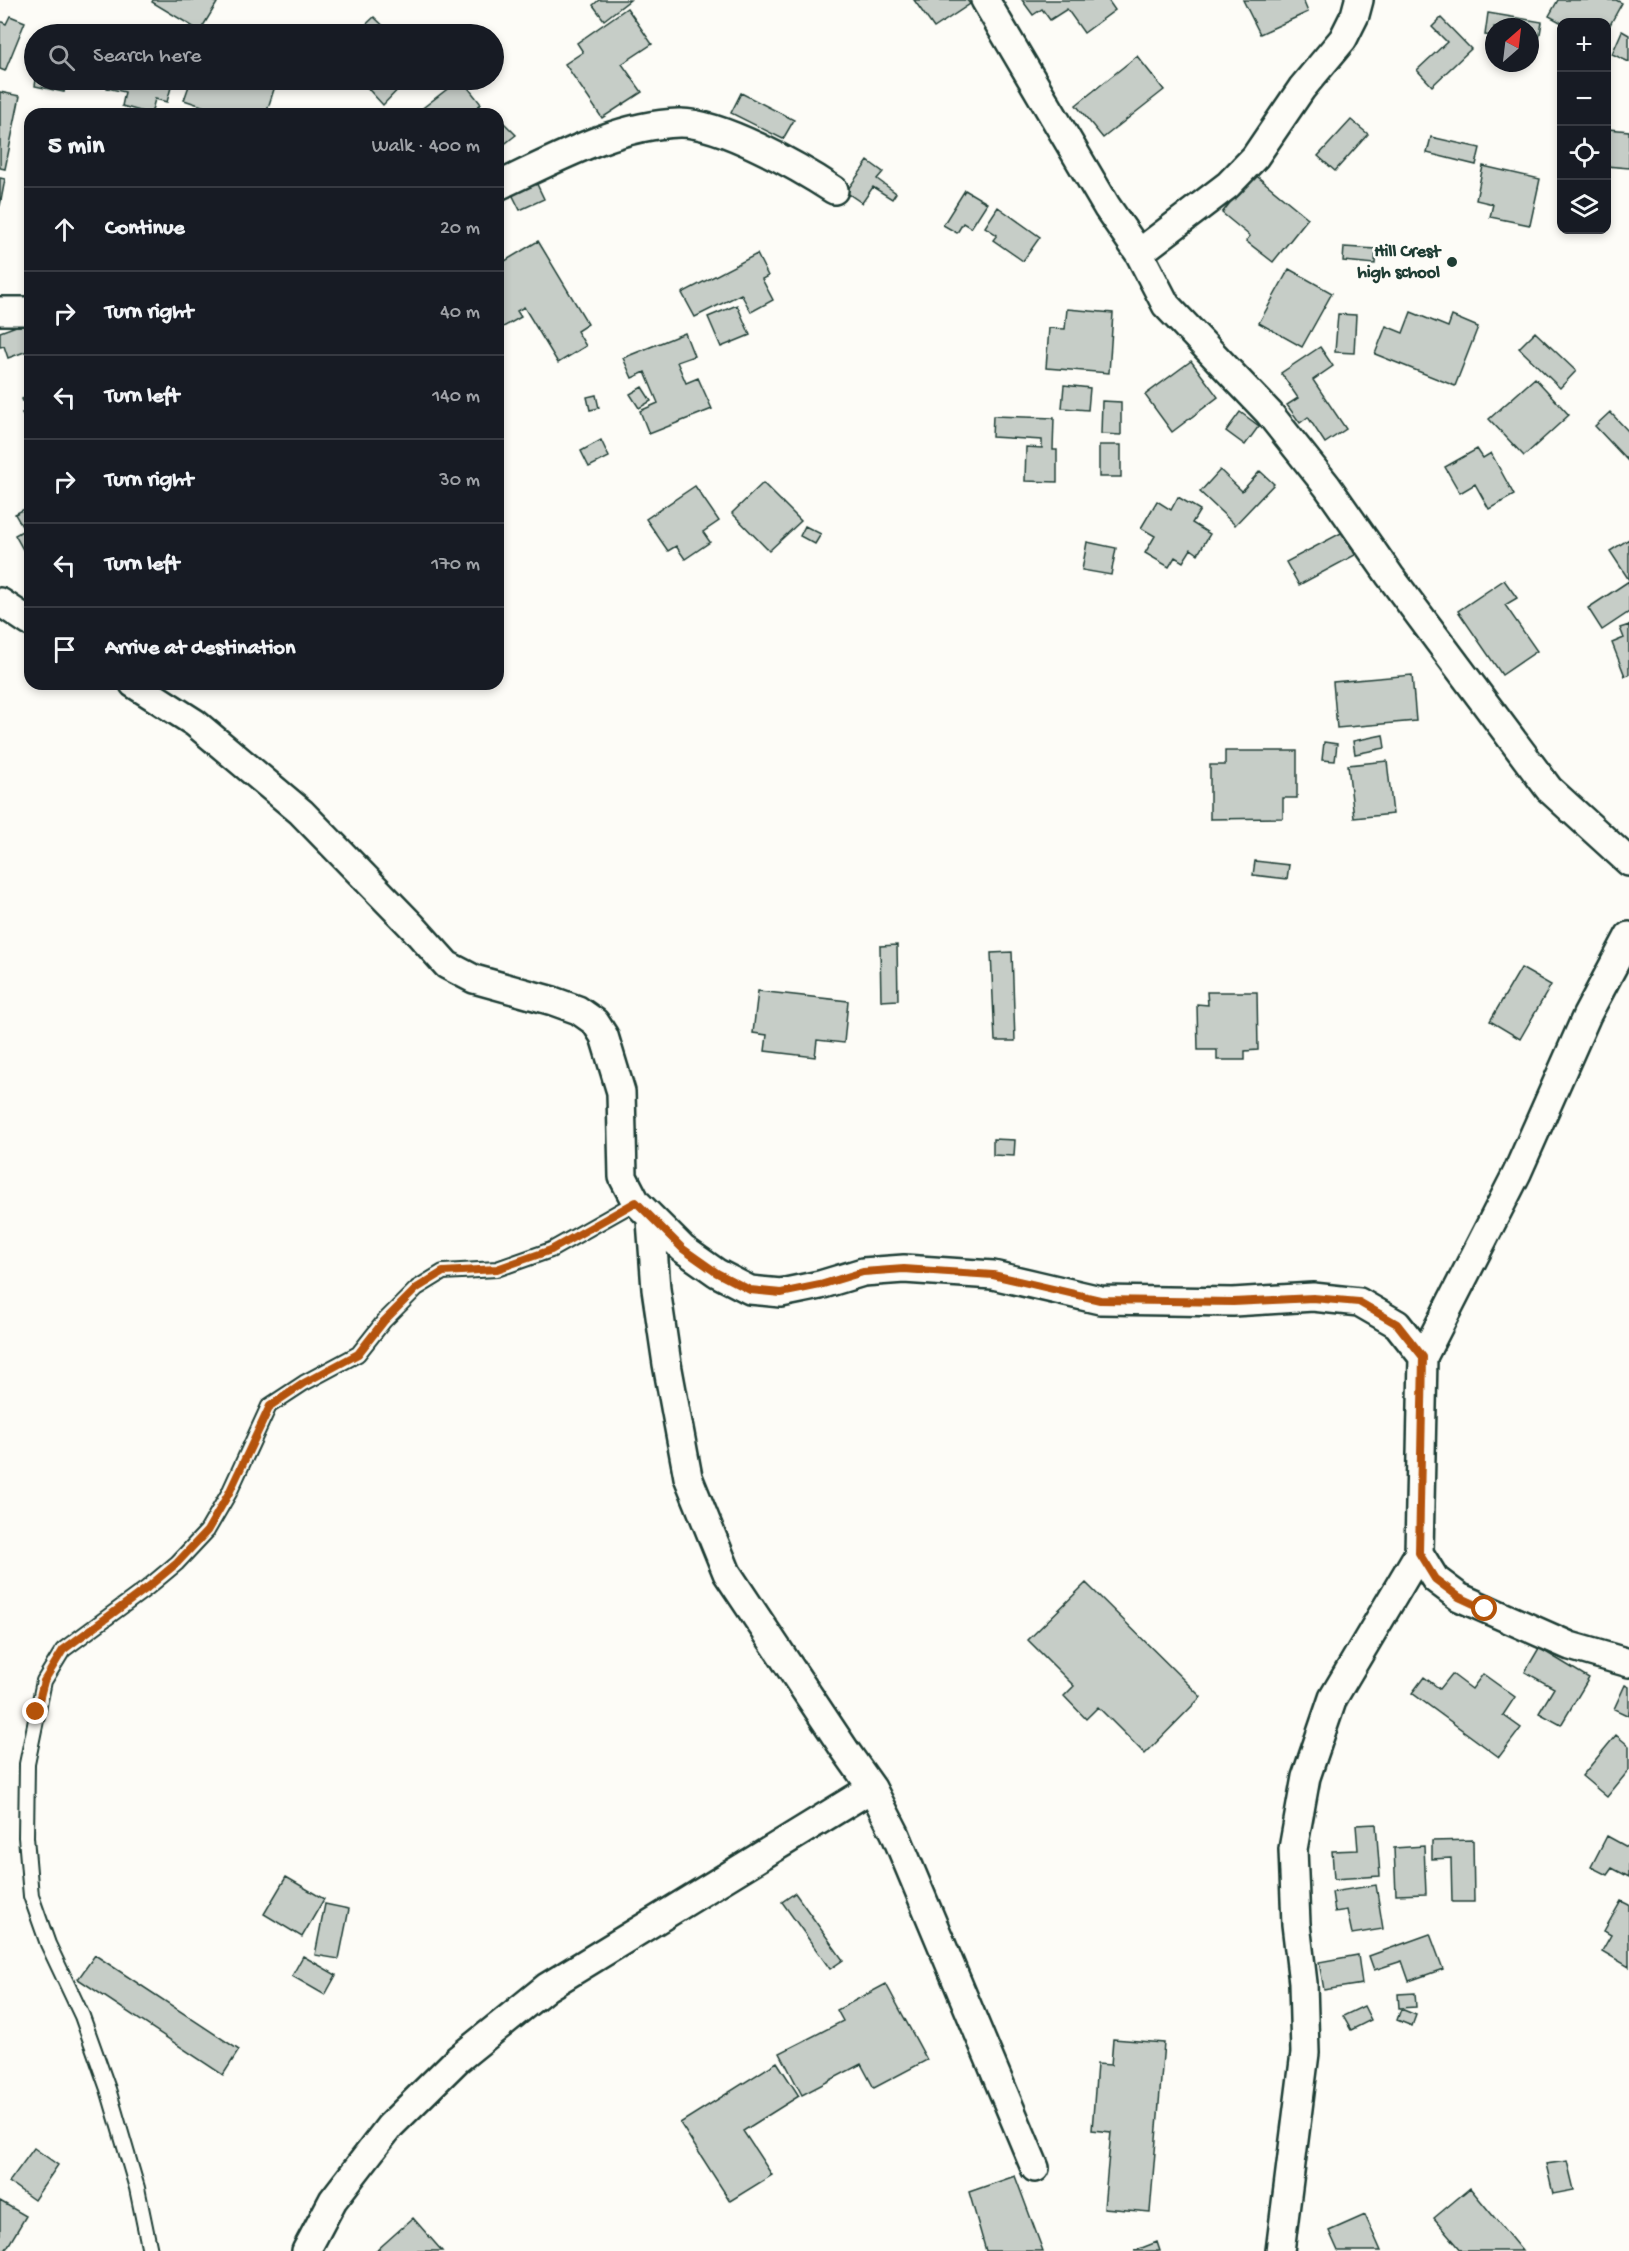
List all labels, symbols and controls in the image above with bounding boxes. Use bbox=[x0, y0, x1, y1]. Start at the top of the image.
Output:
north arrow bbox=[1485, 18, 1539, 72]
map controls bbox=[1557, 18, 1611, 234]
button: + bbox=[1557, 18, 1611, 72]
search box bbox=[24, 24, 504, 90]
icon: search bbox=[45, 41, 78, 74]
text: Search here bbox=[93, 44, 201, 70]
button: − bbox=[1557, 72, 1611, 126]
button: locate bbox=[1557, 126, 1611, 180]
text: 5 min bbox=[48, 132, 104, 163]
text: Walk · 400 m bbox=[372, 136, 480, 159]
button: layers bbox=[1557, 180, 1611, 234]
icon: ahead bbox=[48, 213, 81, 246]
text: Continue bbox=[105, 216, 185, 242]
text: 20 m bbox=[440, 218, 480, 241]
place label: Hill Crest high school bbox=[1357, 242, 1442, 284]
marker: Hill Crest high school bbox=[1445, 255, 1459, 269]
icon: right bbox=[48, 297, 81, 330]
text: Turn right bbox=[105, 300, 193, 326]
text: 40 m bbox=[440, 302, 480, 325]
icon: left bbox=[48, 381, 81, 414]
text: Turn left bbox=[105, 384, 179, 410]
text: 140 m bbox=[432, 386, 480, 409]
icon: right bbox=[48, 465, 81, 498]
text: Turn right bbox=[105, 468, 193, 494]
text: 30 m bbox=[439, 470, 480, 493]
icon: left bbox=[48, 549, 81, 582]
text: Turn left bbox=[105, 552, 179, 578]
text: 170 m bbox=[431, 554, 480, 577]
icon: arrive bbox=[48, 633, 81, 666]
text: Arrive at destination bbox=[105, 636, 295, 662]
route start bbox=[1471, 1595, 1497, 1621]
route end bbox=[22, 1698, 48, 1724]

